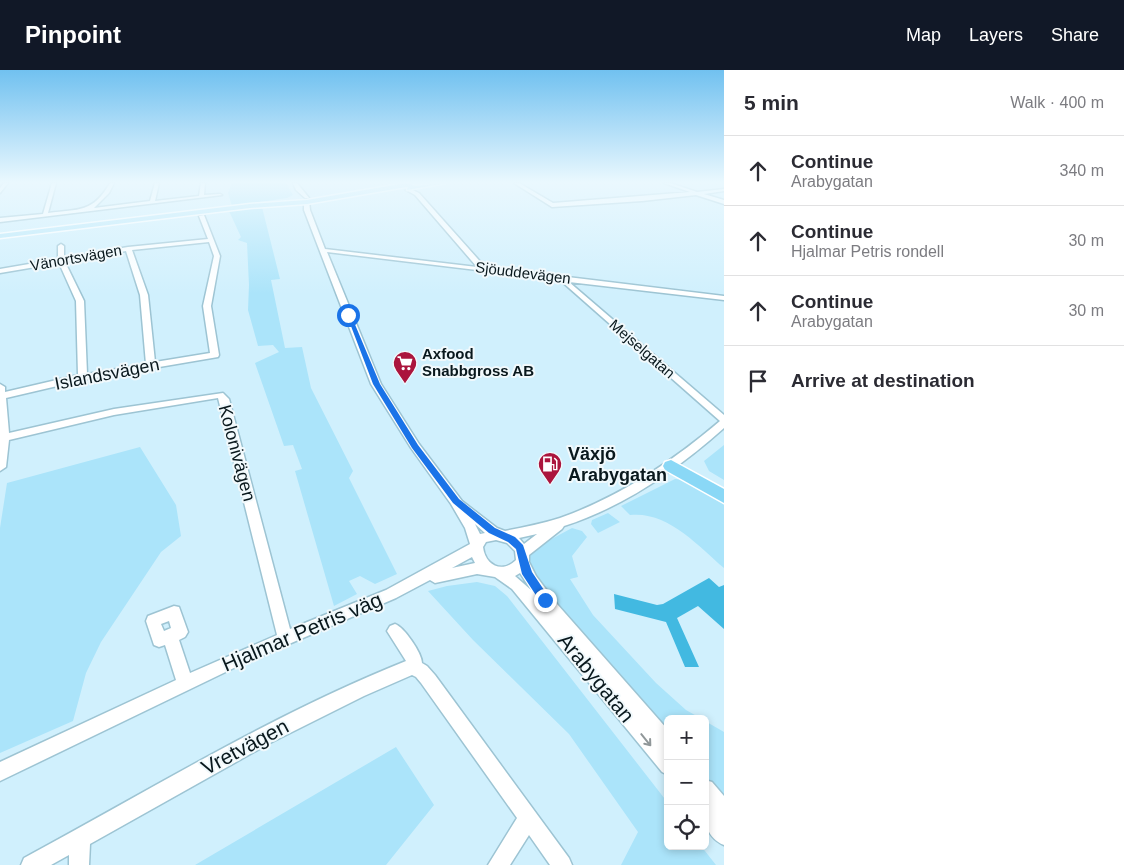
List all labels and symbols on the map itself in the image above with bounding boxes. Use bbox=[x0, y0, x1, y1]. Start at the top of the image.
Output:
street label: Vänortsvägen bbox=[29, 241, 123, 274]
street label: Sjöuddevägen bbox=[474, 258, 572, 287]
route start bbox=[337, 304, 360, 327]
street label: Mejselgatan bbox=[606, 316, 678, 382]
place label: Axfood Snabbgross AB bbox=[422, 345, 534, 379]
supermarket icon: Axfood Snabbgross AB bbox=[392, 350, 418, 384]
street label: Islandsvägen bbox=[53, 354, 161, 394]
street label: Kolonivägen bbox=[215, 403, 259, 503]
place label: Växjö Arabygatan bbox=[568, 444, 667, 485]
fuel station icon: Växjö Arabygatan bbox=[537, 451, 563, 485]
street label: Hjalmar Petris väg bbox=[218, 587, 385, 676]
route end bbox=[534, 589, 557, 612]
street label: Arabygatan bbox=[554, 629, 639, 727]
street label: Vretvägen bbox=[197, 714, 292, 779]
one-way arrow bbox=[641, 733, 652, 746]

